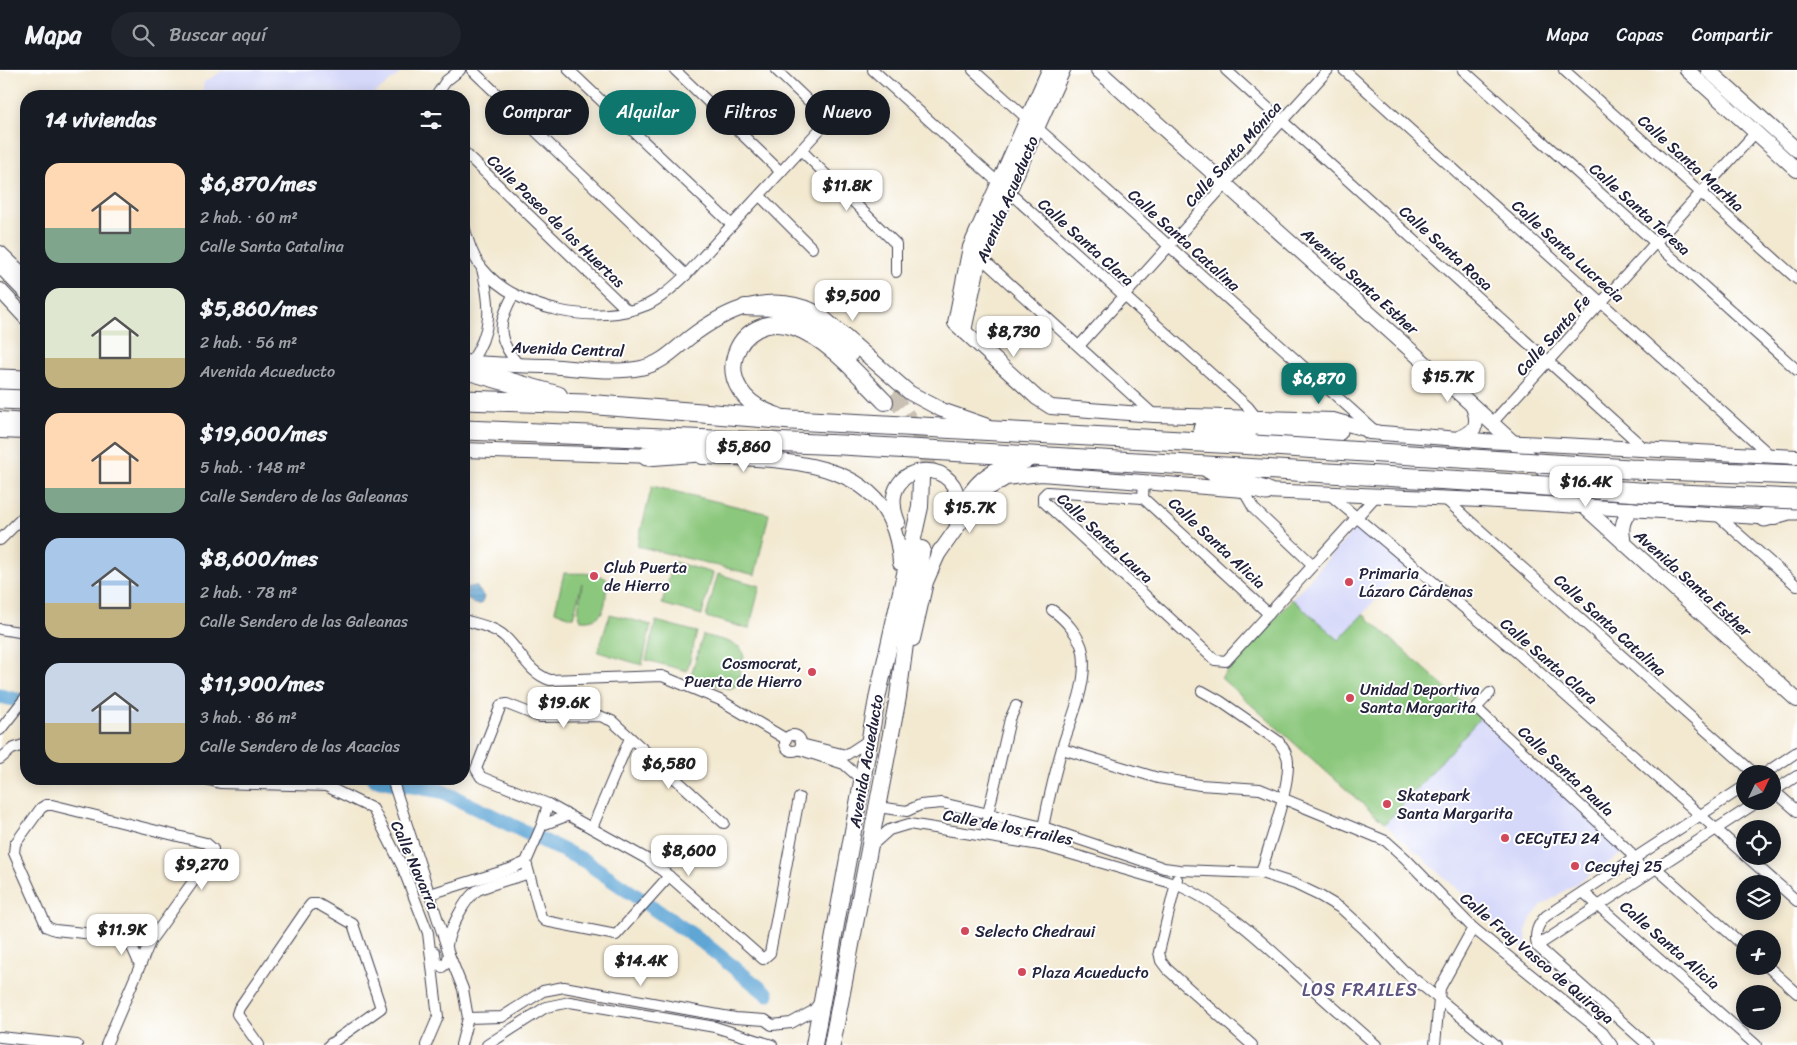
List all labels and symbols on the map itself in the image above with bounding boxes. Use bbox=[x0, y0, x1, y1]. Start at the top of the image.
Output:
street label: Calle Santa Mónica bbox=[1177, 94, 1289, 214]
street label: Calle Santa Martha bbox=[1631, 107, 1751, 219]
street label: Avenida Acueducto bbox=[967, 131, 1047, 268]
street label: Calle Paseo de las Huertas bbox=[480, 147, 632, 295]
street label: Calle Santa Teresa bbox=[1582, 155, 1698, 263]
pin: $11.8K bbox=[806, 170, 888, 212]
street label: Calle Santa Catalina bbox=[1121, 181, 1248, 300]
street label: Calle Santa Clara bbox=[1031, 190, 1141, 294]
street label: Calle Santa Lucrecia bbox=[1505, 192, 1632, 311]
street label: Calle Santa Rosa bbox=[1392, 198, 1500, 298]
street label: Avenida Santa Esther bbox=[1294, 219, 1427, 343]
pin: $9,500 bbox=[812, 280, 894, 322]
street label: Calle Santa Fe bbox=[1508, 287, 1598, 383]
pin: $8,730 bbox=[973, 316, 1055, 358]
street label: Avenida Central bbox=[510, 333, 625, 365]
pin: $15.7K bbox=[1407, 360, 1489, 403]
pin: $6,870 bbox=[1278, 362, 1360, 405]
pin: $5,860 bbox=[703, 430, 785, 473]
pin: $16.4K bbox=[1545, 466, 1627, 508]
street label: Calle Santa Laura bbox=[1050, 485, 1160, 591]
street label: Calle Santa Alicia bbox=[1161, 490, 1273, 596]
pin: $15.7K bbox=[929, 492, 1011, 534]
street label: Avenida Santa Esther bbox=[1627, 521, 1760, 645]
place label: Club Puerta de Hierro bbox=[604, 553, 687, 600]
place label: Primaria Lázaro Cárdenas bbox=[1359, 559, 1473, 606]
street label: Calle Santa Catalina bbox=[1547, 566, 1674, 685]
marker: Club Puerta de Hierro bbox=[588, 570, 600, 582]
marker: Primaria Lázaro Cárdenas bbox=[1343, 576, 1355, 588]
street label: Calle Santa Clara bbox=[1493, 610, 1605, 712]
place label: Cosmocrat, Puerta de Hierro bbox=[684, 649, 802, 696]
marker: Cosmocrat, Puerta de Hierro bbox=[806, 666, 818, 678]
place label: Unidad Deportiva Santa Margarita bbox=[1360, 675, 1479, 722]
pin: $19.6K bbox=[523, 686, 605, 729]
street label: Avenida Acueducto bbox=[840, 692, 892, 831]
marker: Unidad Deportiva Santa Margarita bbox=[1344, 692, 1356, 704]
street label: Calle Santa Paula bbox=[1511, 718, 1621, 824]
pin: $6,580 bbox=[628, 748, 710, 790]
north arrow bbox=[1736, 765, 1781, 810]
place label: Skatepark Santa Margarita bbox=[1397, 781, 1513, 828]
marker: Skatepark Santa Margarita bbox=[1381, 798, 1393, 810]
street label: Calle de los Frailes bbox=[940, 800, 1076, 854]
street label: Calle Navarra bbox=[382, 816, 448, 915]
place label: CECyTEJ 24 bbox=[1515, 824, 1600, 853]
marker: CECyTEJ 24 bbox=[1499, 832, 1511, 844]
pin: $8,600 bbox=[648, 834, 730, 877]
pin: $9,270 bbox=[161, 848, 243, 891]
place label: Cecytej 25 bbox=[1585, 852, 1663, 881]
marker: Cecytej 25 bbox=[1569, 860, 1581, 872]
street label: Calle Fray Vasco de Quiroga bbox=[1453, 884, 1621, 1032]
street label: Calle Santa Alicia bbox=[1613, 893, 1727, 997]
pin: $11.9K bbox=[81, 914, 163, 956]
place label: Selecto Chedraui bbox=[975, 917, 1096, 946]
marker: Selecto Chedraui bbox=[959, 925, 971, 937]
pin: $14.4K bbox=[600, 944, 682, 987]
place label: Plaza Acueducto bbox=[1032, 958, 1149, 987]
marker: Plaza Acueducto bbox=[1016, 966, 1028, 978]
district label: LOS FRAILES bbox=[1302, 974, 1418, 1006]

